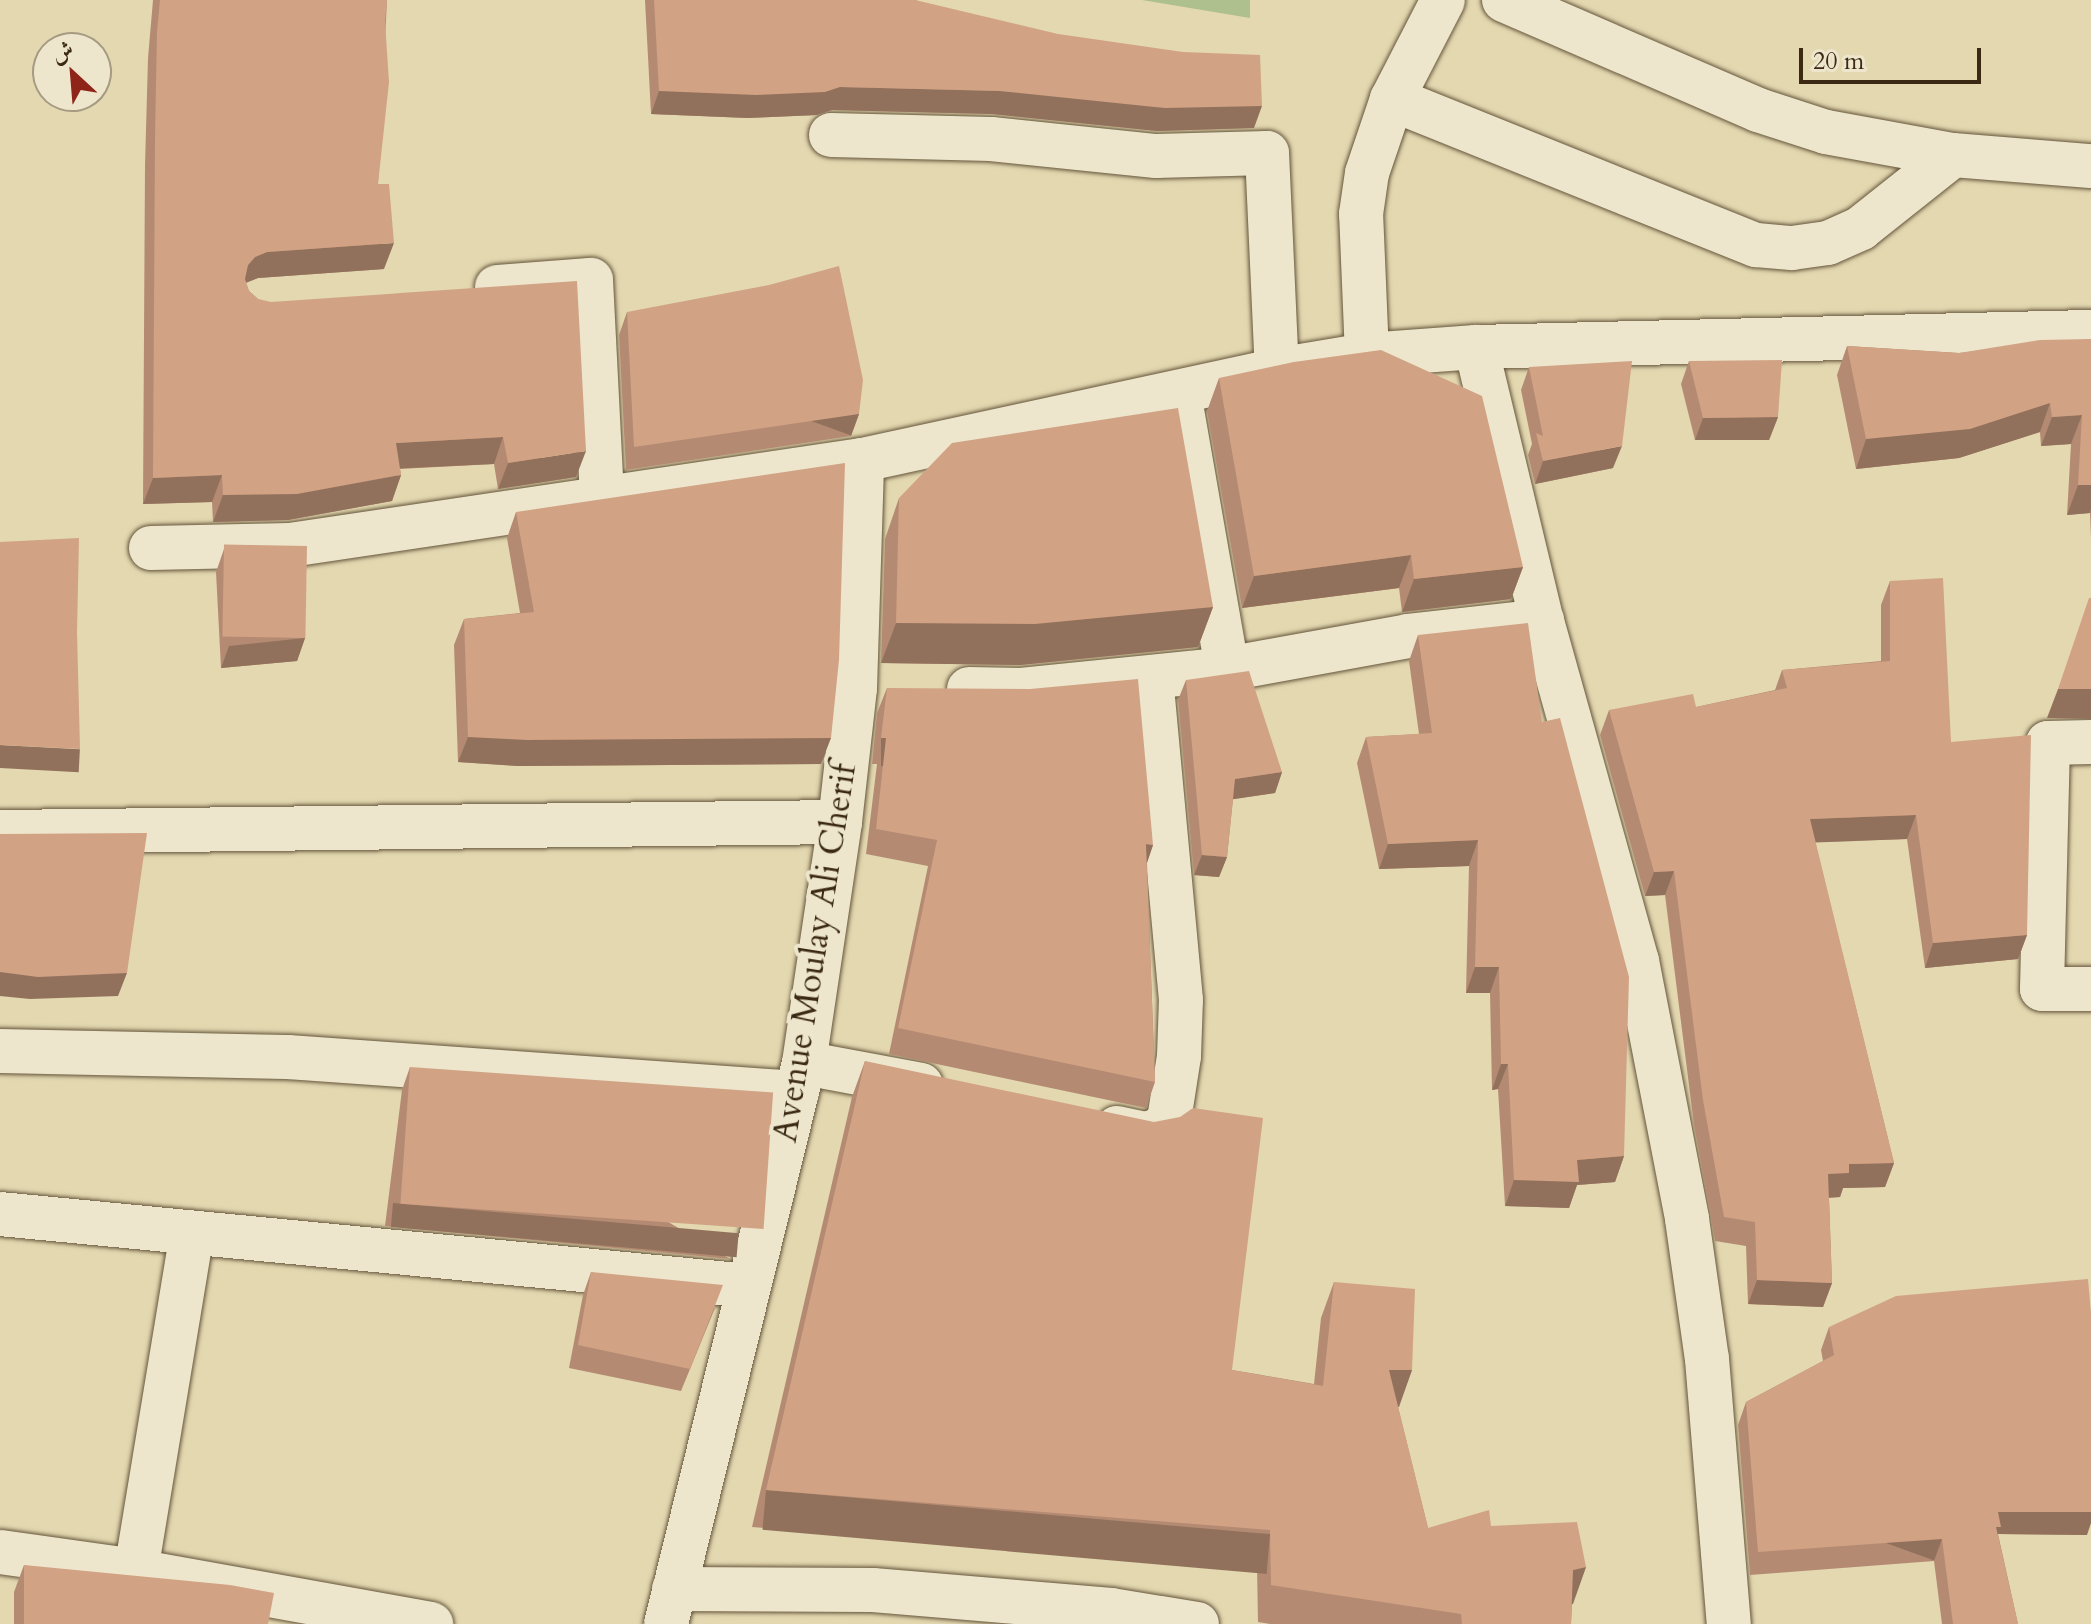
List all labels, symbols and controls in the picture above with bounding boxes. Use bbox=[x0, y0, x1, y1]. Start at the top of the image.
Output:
north arrow bbox=[32, 32, 112, 112]
scale bar bbox=[1803, 32, 1985, 82]
text: ش bbox=[46, 34, 79, 70]
text: 20 m bbox=[1813, 45, 1864, 78]
street label: Avenue Moulay Ali Cherif bbox=[765, 761, 865, 1145]

